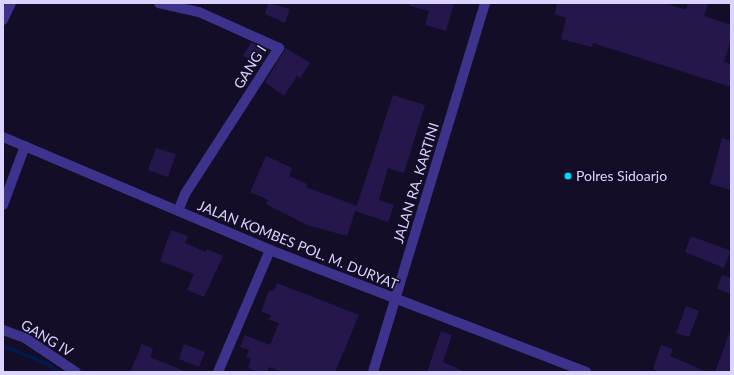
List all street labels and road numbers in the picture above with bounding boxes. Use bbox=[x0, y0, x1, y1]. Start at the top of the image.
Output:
street label: GANG I bbox=[230, 42, 270, 92]
street label: JALAN RA. KARTINI bbox=[390, 121, 442, 245]
street label: JALAN KOMBES POL. M. DURYAT bbox=[195, 197, 401, 293]
street label: GANG IV bbox=[18, 316, 76, 360]

